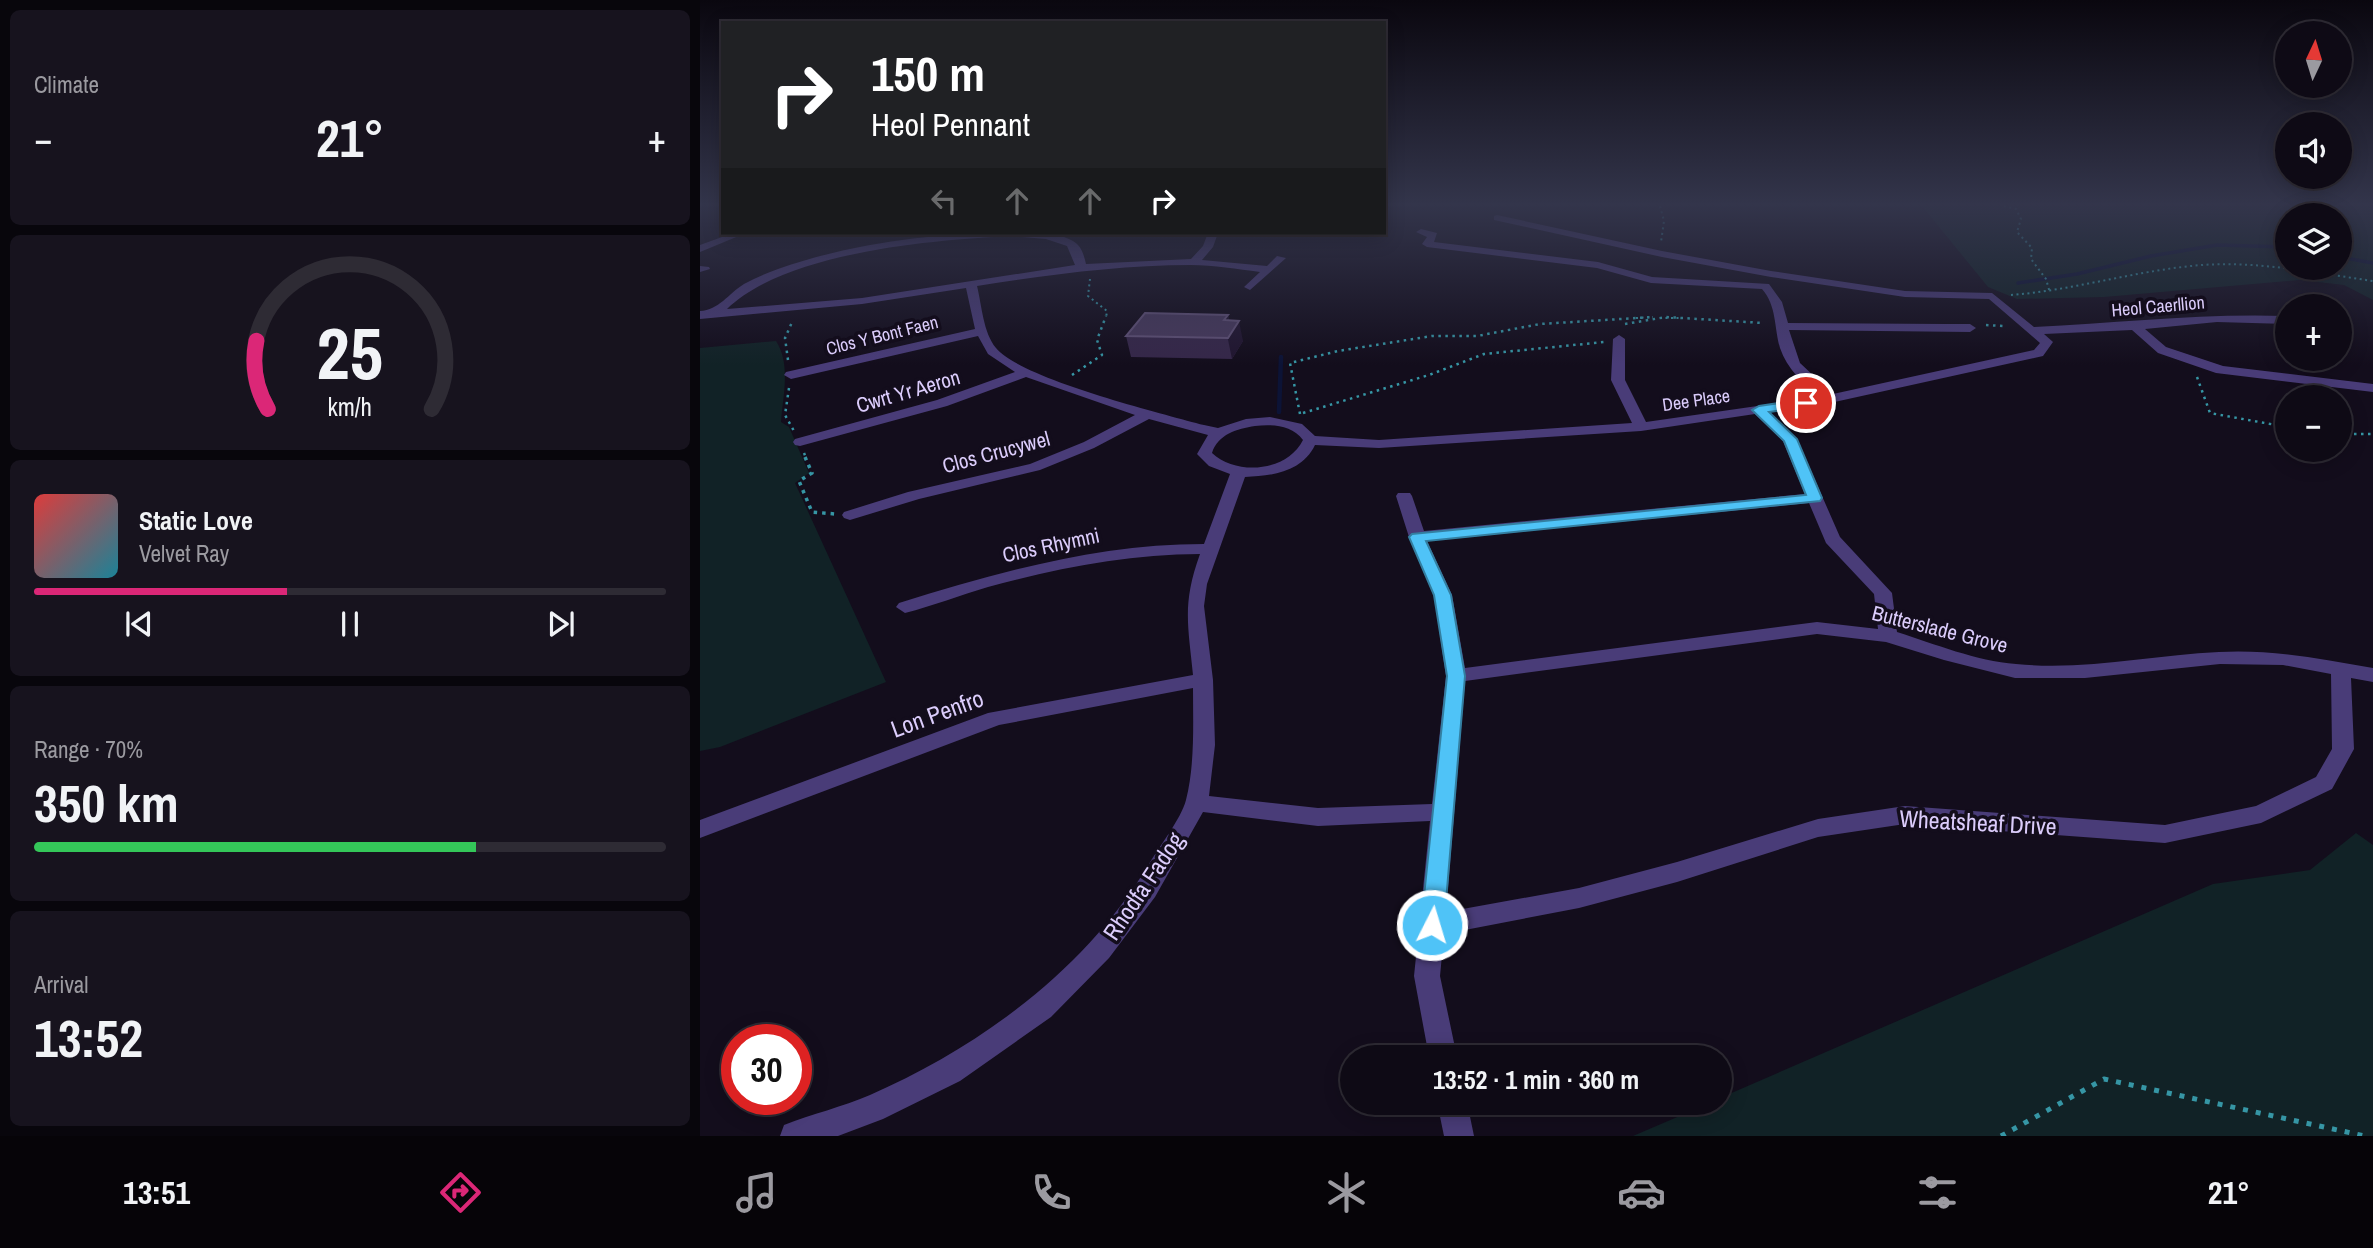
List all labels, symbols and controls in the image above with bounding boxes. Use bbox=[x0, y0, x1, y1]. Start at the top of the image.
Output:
north arrow bbox=[2275, 21, 2352, 98]
map controls bbox=[2275, 21, 2352, 462]
text: 150 m bbox=[871, 40, 985, 106]
icon: right bbox=[756, 49, 847, 140]
text: Climate bbox=[34, 69, 99, 100]
text: 21° bbox=[316, 103, 384, 173]
text: Heol Pennant bbox=[871, 103, 1030, 146]
button: sound bbox=[2275, 112, 2352, 189]
text: − bbox=[34, 113, 52, 164]
text: + bbox=[648, 113, 666, 164]
icon: left bbox=[925, 182, 963, 220]
icon: ahead bbox=[998, 182, 1036, 220]
icon: ahead bbox=[1071, 182, 1109, 220]
icon: right bbox=[1144, 182, 1182, 220]
button: layers bbox=[2275, 203, 2352, 280]
street label: Heol Caerllion bbox=[2110, 289, 2206, 323]
button: + bbox=[2275, 294, 2352, 371]
text: 25 bbox=[317, 304, 383, 402]
street label: Clos Y Bont Faen bbox=[823, 309, 941, 361]
street label: Cwrt Yr Aeron bbox=[853, 362, 963, 420]
pin bbox=[1776, 373, 1836, 433]
street label: Dee Place bbox=[1661, 383, 1731, 417]
icon: arrive bbox=[1787, 384, 1825, 422]
button: − bbox=[2275, 385, 2352, 462]
text: km/h bbox=[328, 390, 372, 424]
street label: Clos Crucywel bbox=[939, 424, 1053, 480]
text: Static Love bbox=[139, 503, 253, 538]
street label: Clos Rhymni bbox=[1000, 521, 1102, 569]
text: Velvet Ray bbox=[139, 538, 229, 569]
street label: Butterslade Grove bbox=[1869, 598, 2011, 660]
icon: previous bbox=[120, 605, 158, 643]
icon: pause bbox=[331, 605, 369, 643]
icon: next bbox=[542, 605, 580, 643]
street label: Lon Penfro bbox=[886, 681, 988, 745]
text: Range · 70% bbox=[34, 734, 143, 765]
text: 350 km bbox=[34, 768, 179, 838]
street label: Wheatsheaf Drive bbox=[1899, 802, 2057, 842]
street label: Rhodfa Fadog bbox=[1095, 826, 1191, 946]
position arrow bbox=[1395, 888, 1469, 962]
text: Arrival bbox=[34, 969, 89, 1000]
text: 13:52 bbox=[34, 1003, 143, 1073]
speed limit sign: 30 bbox=[721, 1024, 812, 1115]
text: 13:52 · 1 min · 360 m bbox=[1433, 1062, 1639, 1097]
icon: directions bbox=[436, 1168, 485, 1217]
icon: music bbox=[732, 1168, 781, 1217]
icon: phone bbox=[1027, 1168, 1076, 1217]
icon: climate bbox=[1322, 1168, 1371, 1217]
icon: car bbox=[1617, 1168, 1666, 1217]
icon: filters bbox=[1913, 1168, 1962, 1217]
text: 13:51 bbox=[123, 1171, 190, 1214]
text: 21° bbox=[2208, 1171, 2250, 1214]

